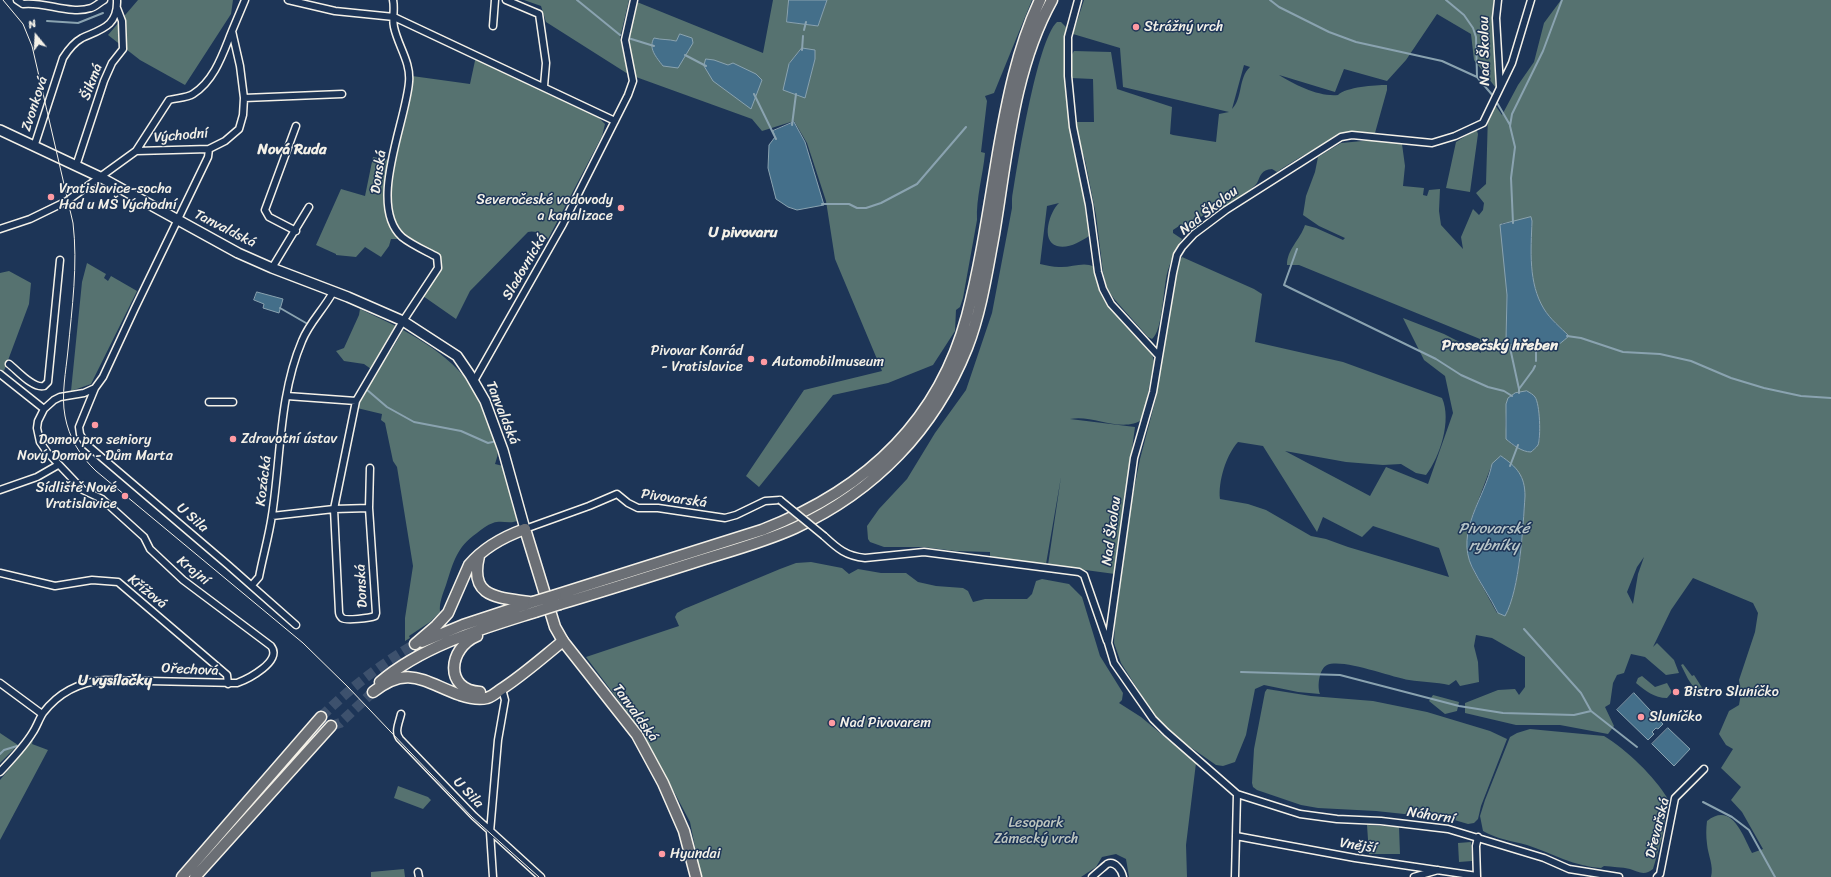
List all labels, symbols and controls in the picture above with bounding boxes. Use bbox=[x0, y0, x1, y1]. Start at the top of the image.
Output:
text: N bbox=[26, 14, 39, 34]
north arrow bbox=[16, 16, 56, 56]
street label: Nad Školou bbox=[1476, 16, 1494, 86]
place label: Strážný vrch bbox=[1144, 19, 1223, 35]
marker: Strážný vrch bbox=[1131, 22, 1141, 32]
street label: Šikmá bbox=[77, 61, 107, 103]
street label: Zvonková bbox=[18, 74, 52, 134]
street label: Východní bbox=[153, 125, 209, 147]
district label: Nová Ruda bbox=[258, 141, 326, 159]
street label: Donská bbox=[368, 149, 390, 195]
place label: Vratislavice-socha Had u MŠ Východní bbox=[59, 181, 177, 214]
street label: Nad Školou bbox=[1176, 183, 1242, 239]
marker: Vratislavice-socha Had u MŠ Východní bbox=[46, 192, 56, 202]
place label: Severočeské vodovody a kanalizace bbox=[476, 192, 613, 224]
marker: Severočeské vodovody a kanalizace bbox=[616, 203, 626, 213]
street label: Tanvaldská bbox=[191, 206, 259, 252]
district label: U pivovaru bbox=[708, 224, 778, 242]
street label: Sladovnická bbox=[499, 231, 551, 303]
district label: Prosečský hřeben bbox=[1442, 337, 1558, 355]
place label: Pivovar Konrád - Vratislavice bbox=[651, 343, 743, 376]
marker: Pivovar Konrád - Vratislavice bbox=[746, 354, 756, 364]
place label: Automobilmuseum bbox=[772, 354, 884, 370]
marker: Automobilmuseum bbox=[759, 357, 769, 367]
street label: Tanvaldská bbox=[482, 379, 522, 447]
marker: Domov pro seniory Nový Domov - Dům Marta bbox=[90, 420, 100, 430]
place label: Zdravotní ústav bbox=[241, 431, 337, 447]
place label: Domov pro seniory Nový Domov - Dům Marta bbox=[17, 432, 173, 464]
marker: Zdravotní ústav bbox=[228, 434, 238, 444]
street label: Kozácká bbox=[253, 455, 275, 507]
place label: Sídliště Nové Vratislavice bbox=[36, 480, 117, 512]
street label: Pivovarská bbox=[640, 486, 708, 512]
marker: Sídliště Nové Vratislavice bbox=[120, 491, 130, 501]
street label: Nad Školou bbox=[1099, 495, 1125, 567]
street label: U Sila bbox=[173, 500, 211, 536]
water label: Pivovarské rybníky bbox=[1458, 520, 1530, 555]
street label: Krajní bbox=[173, 553, 213, 589]
street label: Donská bbox=[352, 564, 372, 608]
street label: Křížová bbox=[124, 571, 170, 613]
street label: Ořechová bbox=[161, 660, 219, 680]
district label: U vysílačky bbox=[78, 672, 152, 690]
street label: Tanvaldská bbox=[609, 681, 661, 745]
place label: Bistro Sluníčko bbox=[1684, 684, 1779, 700]
marker: Bistro Sluníčko bbox=[1671, 687, 1681, 697]
place label: Sluníčko bbox=[1649, 709, 1702, 725]
marker: Sluníčko bbox=[1636, 712, 1646, 722]
place label: Nad Pivovarem bbox=[840, 715, 931, 731]
marker: Nad Pivovarem bbox=[827, 718, 837, 728]
street label: U Sila bbox=[449, 774, 487, 812]
street label: Dřevařská bbox=[1642, 796, 1674, 860]
street label: Náhorní bbox=[1406, 804, 1456, 828]
park label: Lesopark Zámecký vrch bbox=[994, 815, 1078, 848]
street label: Vnější bbox=[1338, 835, 1378, 857]
place label: Hyundai bbox=[670, 846, 720, 862]
marker: Hyundai bbox=[657, 849, 667, 859]

